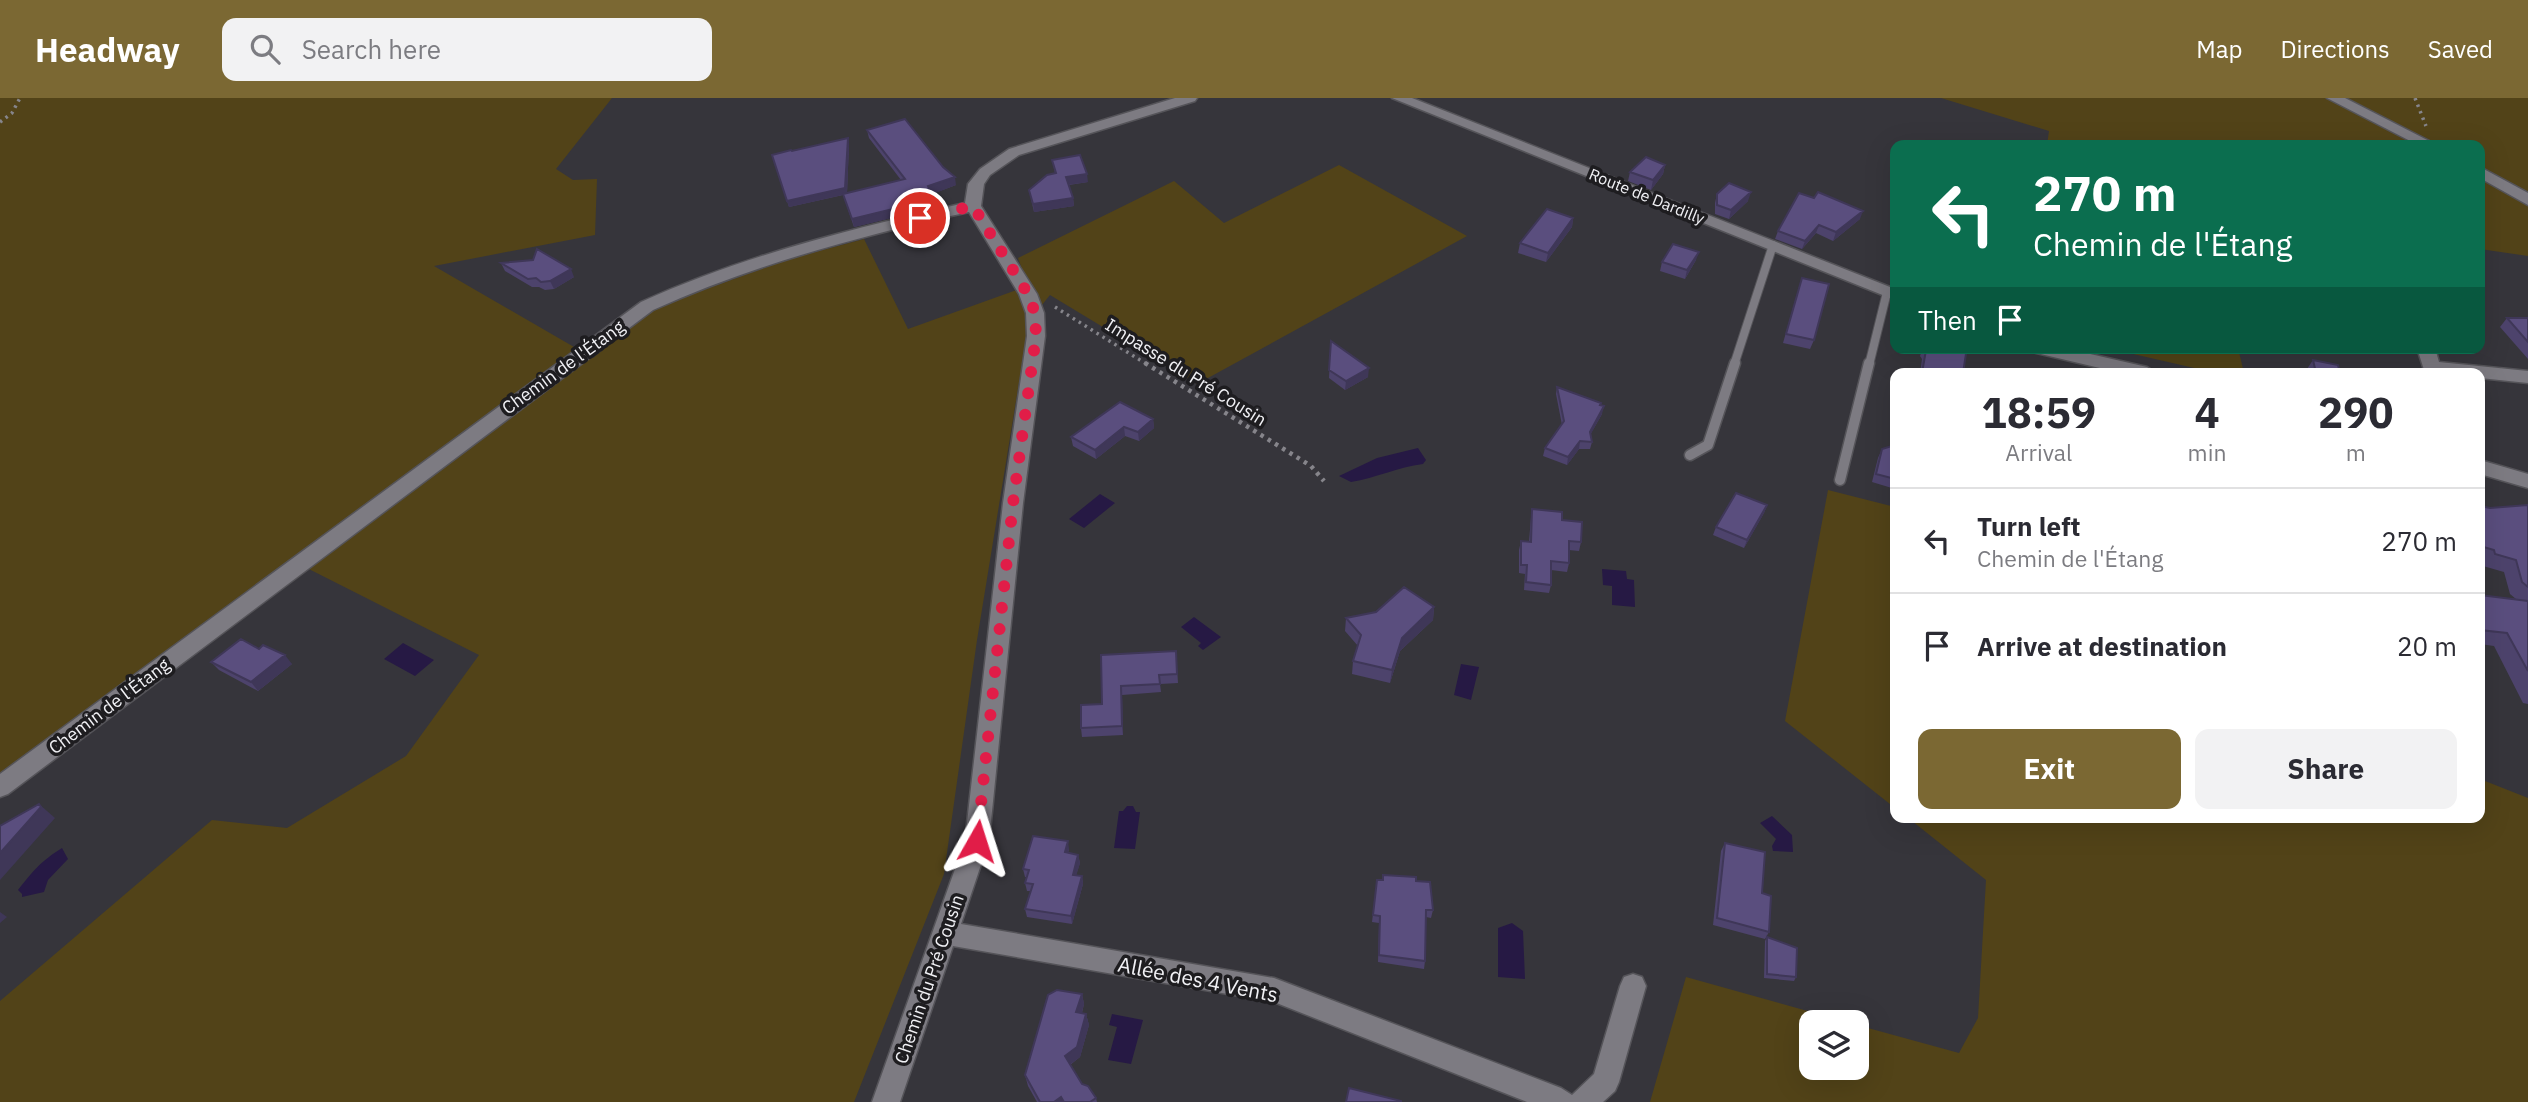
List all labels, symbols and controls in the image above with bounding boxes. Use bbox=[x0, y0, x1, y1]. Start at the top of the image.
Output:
search box bbox=[222, 18, 712, 81]
text: Headway bbox=[35, 28, 180, 71]
icon: search bbox=[246, 30, 284, 68]
text: Search here bbox=[302, 32, 441, 66]
text: Map bbox=[2196, 33, 2242, 65]
text: Directions bbox=[2280, 33, 2390, 65]
text: Saved bbox=[2428, 33, 2493, 65]
text: 270 m bbox=[2033, 161, 2177, 224]
street label: Route de Dardilly bbox=[1586, 164, 1708, 228]
icon: left bbox=[1918, 168, 2009, 259]
pin bbox=[890, 188, 950, 248]
icon: arrive bbox=[901, 199, 939, 237]
text: Chemin de l'Étang bbox=[2033, 223, 2292, 265]
icon: arrive bbox=[1991, 301, 2029, 339]
text: Then bbox=[1918, 303, 1977, 337]
street label: Impasse du Pré Cousin bbox=[1101, 313, 1271, 431]
street label: Chemin de l'Étang bbox=[497, 315, 629, 419]
text: 18:59 bbox=[1981, 385, 2096, 440]
text: 4 bbox=[2194, 385, 2220, 440]
text: 290 bbox=[2318, 385, 2394, 440]
text: Arrival bbox=[2005, 437, 2072, 467]
text: min bbox=[2188, 437, 2226, 467]
text: m bbox=[2346, 437, 2366, 467]
text: Turn left bbox=[1977, 509, 2080, 543]
icon: left bbox=[1918, 522, 1956, 560]
text: 270 m bbox=[2381, 524, 2457, 558]
text: Chemin de l'Étang bbox=[1977, 543, 2163, 573]
icon: arrive bbox=[1918, 627, 1956, 665]
text: Arrive at destination bbox=[1977, 629, 2227, 663]
text: 20 m bbox=[2397, 629, 2457, 663]
street label: Chemin de l'Étang bbox=[44, 653, 175, 759]
button: Exit bbox=[1918, 729, 2181, 809]
button: Share bbox=[2195, 729, 2457, 809]
position arrow bbox=[940, 804, 1014, 878]
street label: Chemin du Pré Cousin bbox=[889, 891, 969, 1067]
street label: Allée des 4 Vents bbox=[1116, 950, 1280, 1008]
map controls bbox=[1799, 1010, 1869, 1080]
button: layers bbox=[1799, 1010, 1869, 1080]

